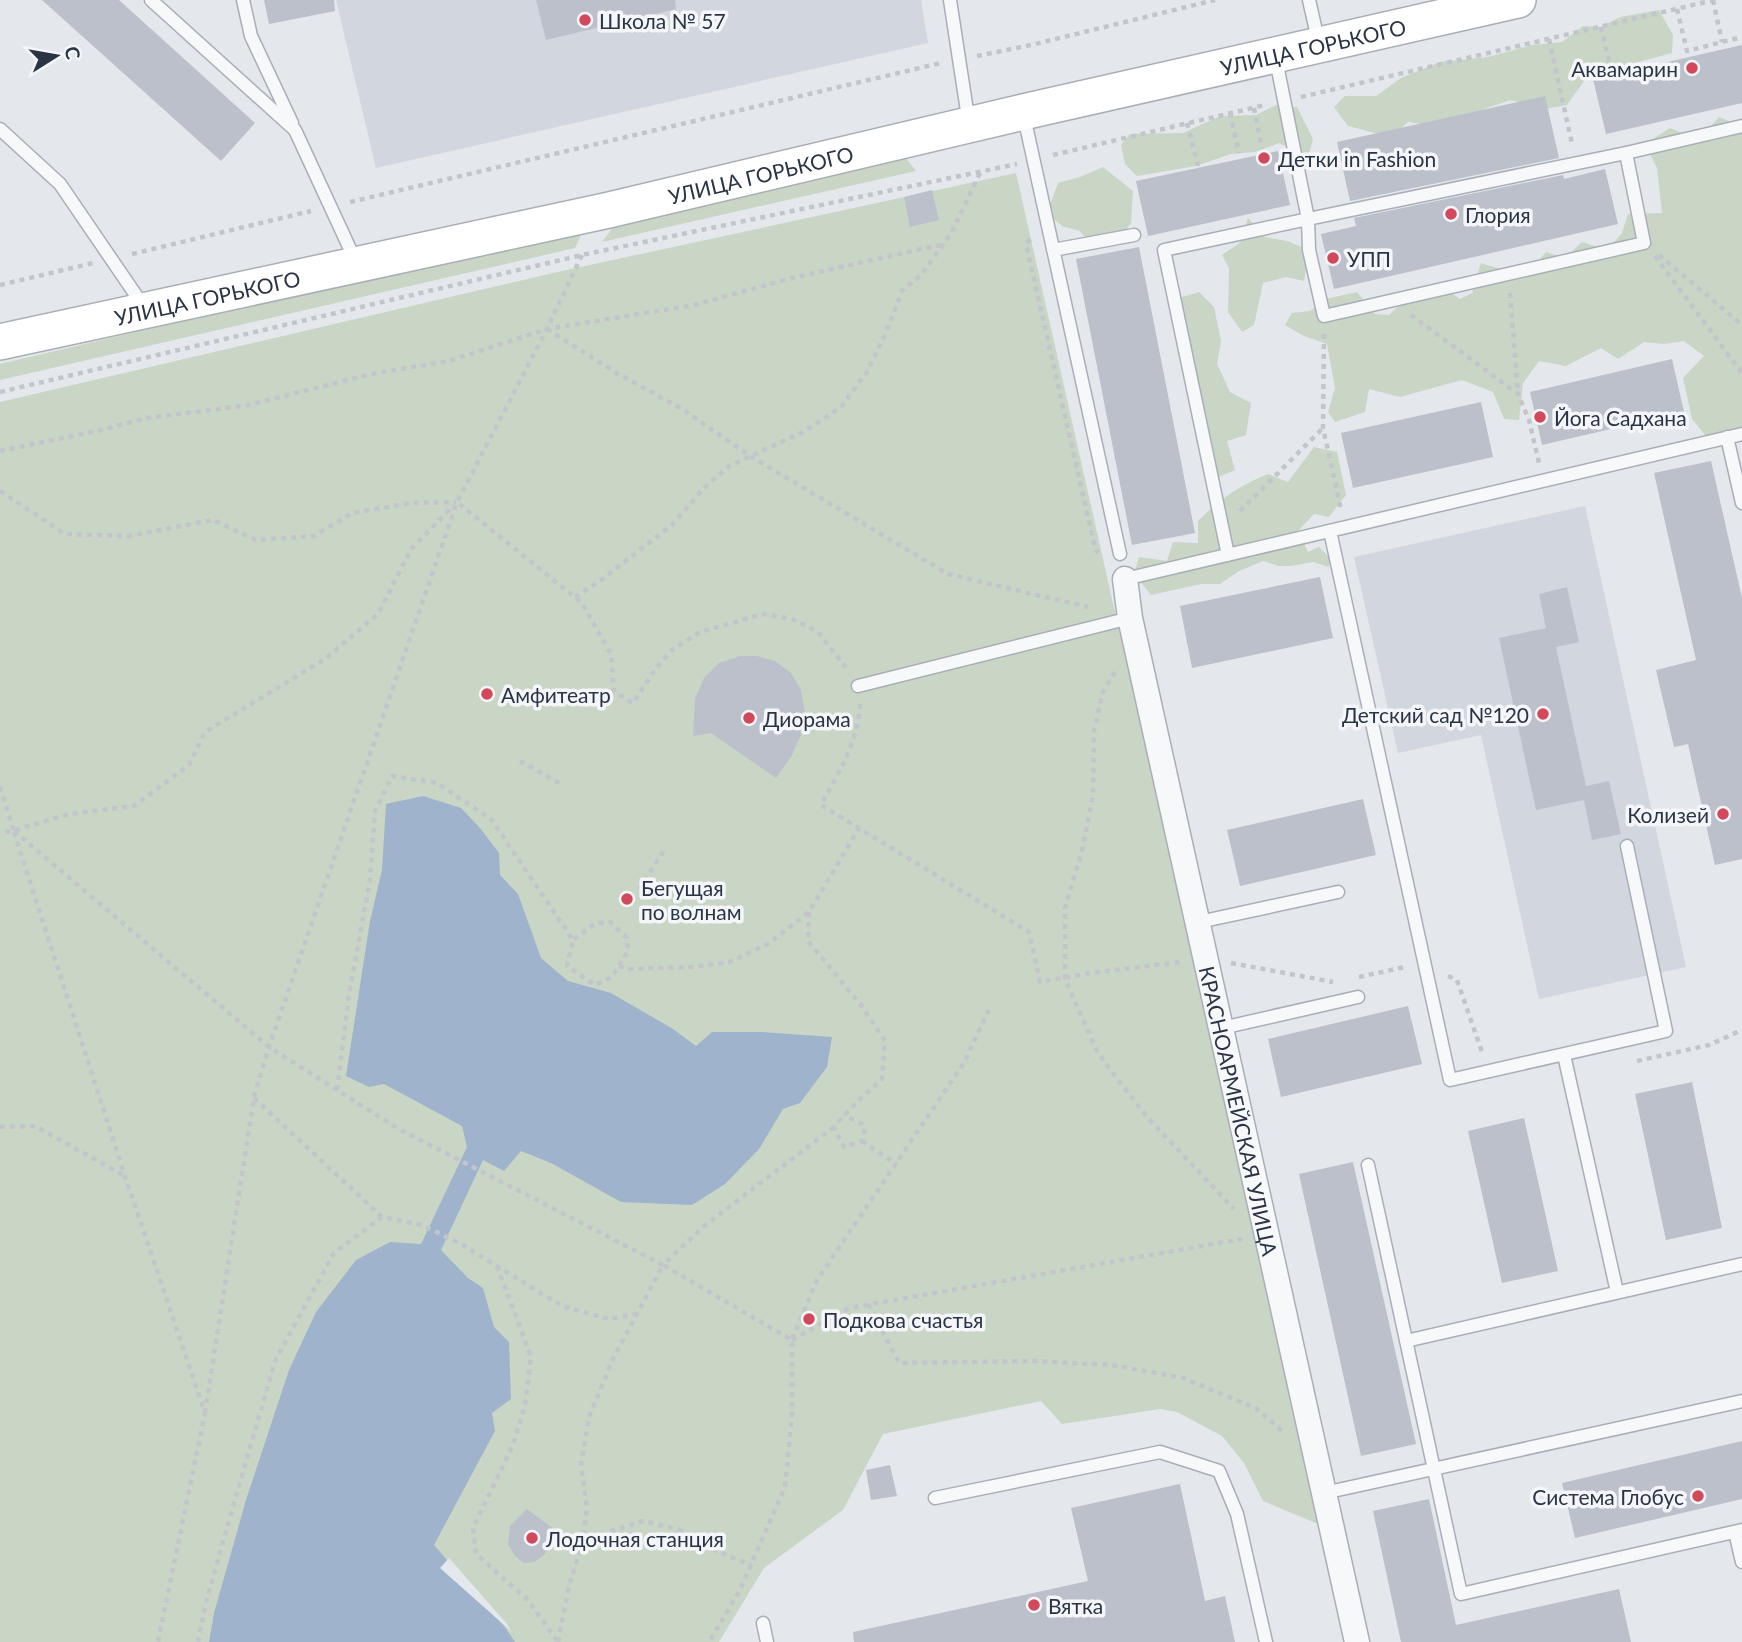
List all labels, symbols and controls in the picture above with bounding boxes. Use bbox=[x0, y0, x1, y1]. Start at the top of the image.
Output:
place label: Школа № 57 bbox=[599, 8, 726, 33]
marker: Школа № 57 bbox=[577, 12, 593, 28]
street label: УЛИЦА ГОРЬКОГО bbox=[1218, 13, 1408, 79]
north arrow bbox=[21, 21, 91, 91]
text: С bbox=[61, 44, 86, 61]
place label: Аквамарин bbox=[1571, 56, 1678, 81]
marker: Аквамарин bbox=[1684, 60, 1700, 76]
street label: УЛИЦА ГОРЬКОГО bbox=[666, 140, 856, 208]
place label: Детки in Fashion bbox=[1278, 146, 1436, 171]
marker: Детки in Fashion bbox=[1256, 150, 1272, 166]
place label: Глория bbox=[1465, 202, 1531, 227]
marker: Глория bbox=[1443, 206, 1459, 222]
place label: УПП bbox=[1347, 246, 1391, 271]
marker: УПП bbox=[1325, 250, 1341, 266]
street label: УЛИЦА ГОРЬКОГО bbox=[112, 265, 302, 329]
place label: Йога Садхана bbox=[1554, 405, 1687, 430]
marker: Йога Садхана bbox=[1532, 409, 1548, 425]
place label: Амфитеатр bbox=[501, 682, 611, 707]
marker: Амфитеатр bbox=[479, 686, 495, 702]
place label: Детский сад №120 bbox=[1342, 702, 1529, 727]
place label: Диорама bbox=[763, 706, 851, 731]
marker: Детский сад №120 bbox=[1535, 706, 1551, 722]
marker: Диорама bbox=[741, 710, 757, 726]
place label: Колизей bbox=[1627, 802, 1709, 827]
marker: Колизей bbox=[1715, 806, 1731, 822]
place label: Бегущая по волнам bbox=[641, 875, 742, 924]
marker: Бегущая по волнам bbox=[619, 891, 635, 907]
street label: КРАСНОАРМЕЙСКАЯ УЛИЦА bbox=[1195, 964, 1284, 1259]
place label: Подкова счастья bbox=[823, 1307, 983, 1332]
marker: Подкова счастья bbox=[801, 1311, 817, 1327]
place label: Система Глобус bbox=[1532, 1484, 1684, 1509]
marker: Система Глобус bbox=[1690, 1488, 1706, 1504]
place label: Лодочная станция bbox=[545, 1526, 724, 1551]
marker: Лодочная станция bbox=[524, 1530, 540, 1546]
place label: Вятка bbox=[1048, 1593, 1103, 1618]
marker: Вятка bbox=[1026, 1597, 1042, 1613]

